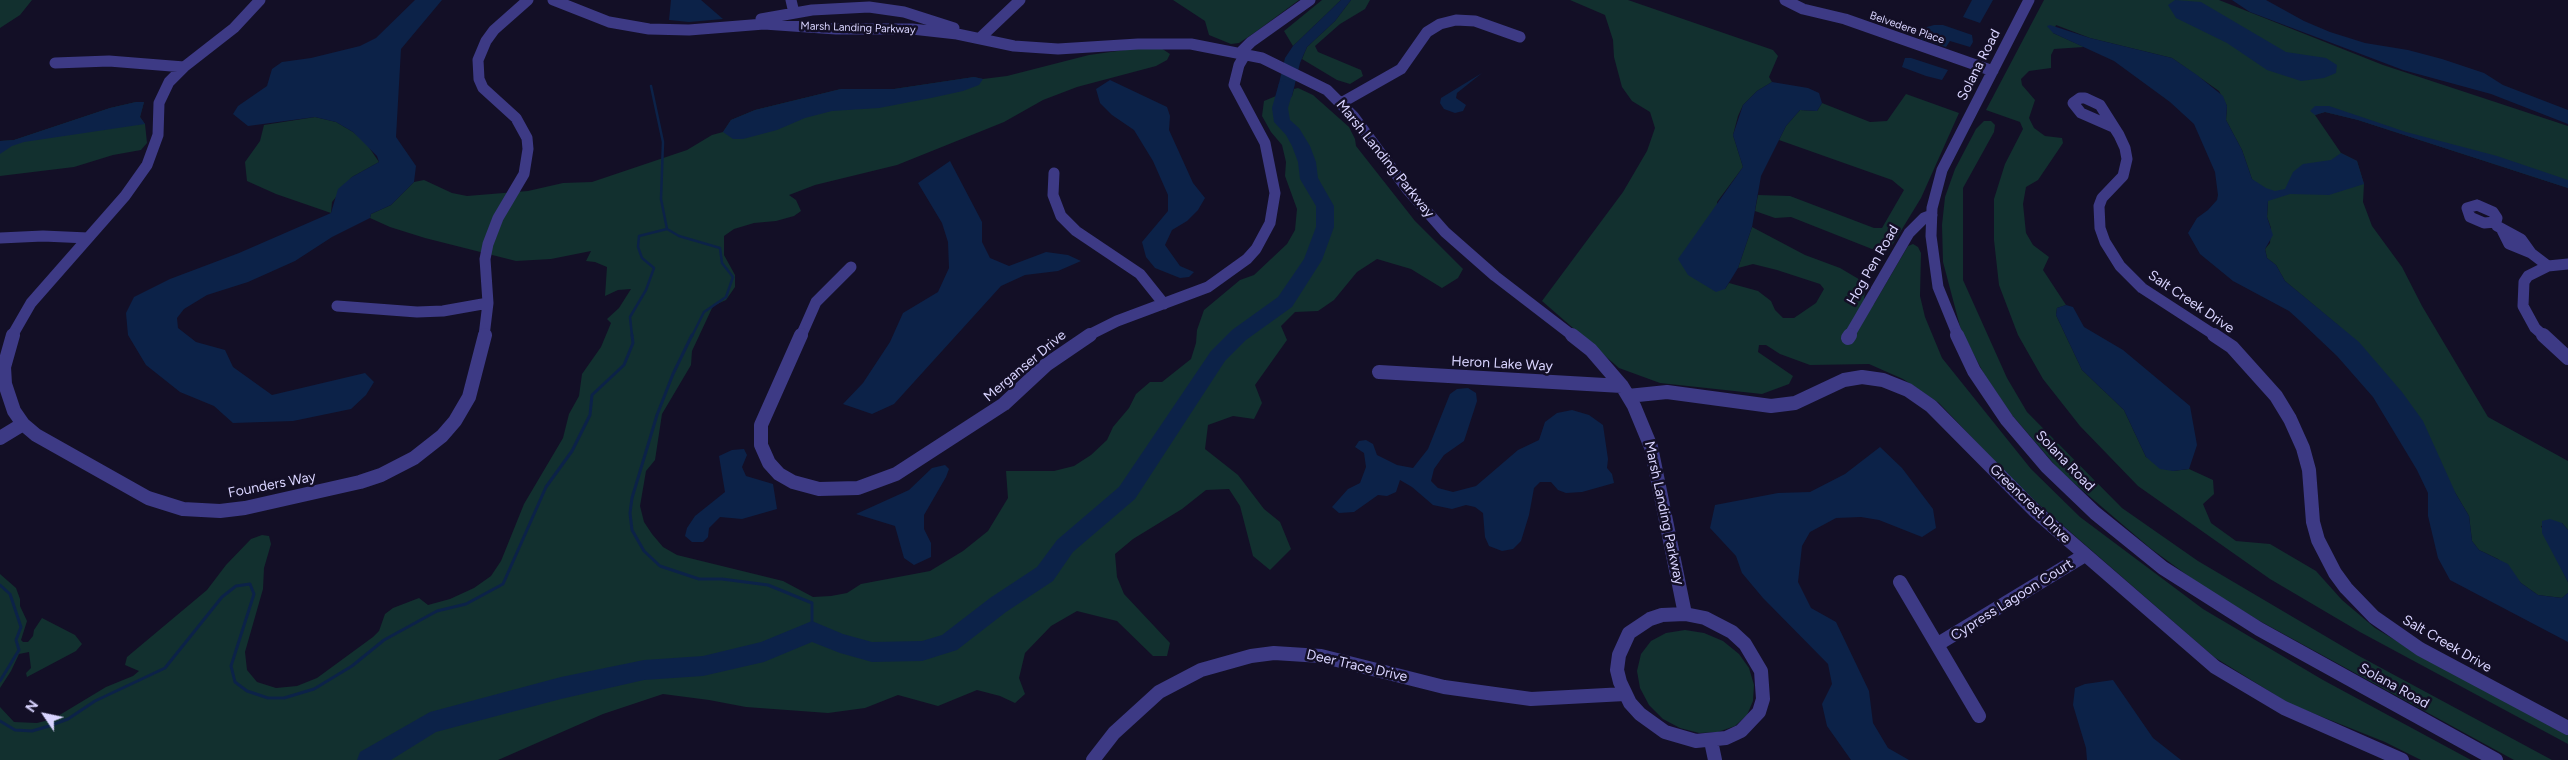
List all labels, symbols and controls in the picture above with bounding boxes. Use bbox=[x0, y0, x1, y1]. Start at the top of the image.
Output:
street label: Belvedere Place bbox=[1868, 9, 1946, 47]
street label: Marsh Landing Parkway bbox=[800, 19, 916, 37]
street label: Solana Road bbox=[1954, 27, 2004, 103]
street label: Marsh Landing Parkway bbox=[1332, 97, 1438, 221]
street label: Hog Pen Road bbox=[1843, 222, 1903, 308]
street label: Salt Creek Drive bbox=[2145, 267, 2237, 337]
street label: Merganser Drive bbox=[980, 327, 1070, 405]
street label: Heron Lake Way bbox=[1451, 353, 1553, 375]
street label: Solana Road bbox=[2032, 427, 2098, 495]
street label: Marsh Landing Parkway bbox=[1641, 440, 1687, 586]
street label: Greencrest Drive bbox=[1986, 461, 2074, 547]
street label: Founders Way bbox=[227, 468, 317, 502]
street label: Cypress Lagoon Court bbox=[1948, 556, 2076, 644]
street label: Salt Creek Drive bbox=[2399, 612, 2495, 676]
street label: Deer Trace Drive bbox=[1305, 646, 1409, 686]
street label: Solana Road bbox=[2356, 660, 2432, 712]
north arrow bbox=[20, 690, 70, 740]
text: N bbox=[22, 697, 42, 716]

